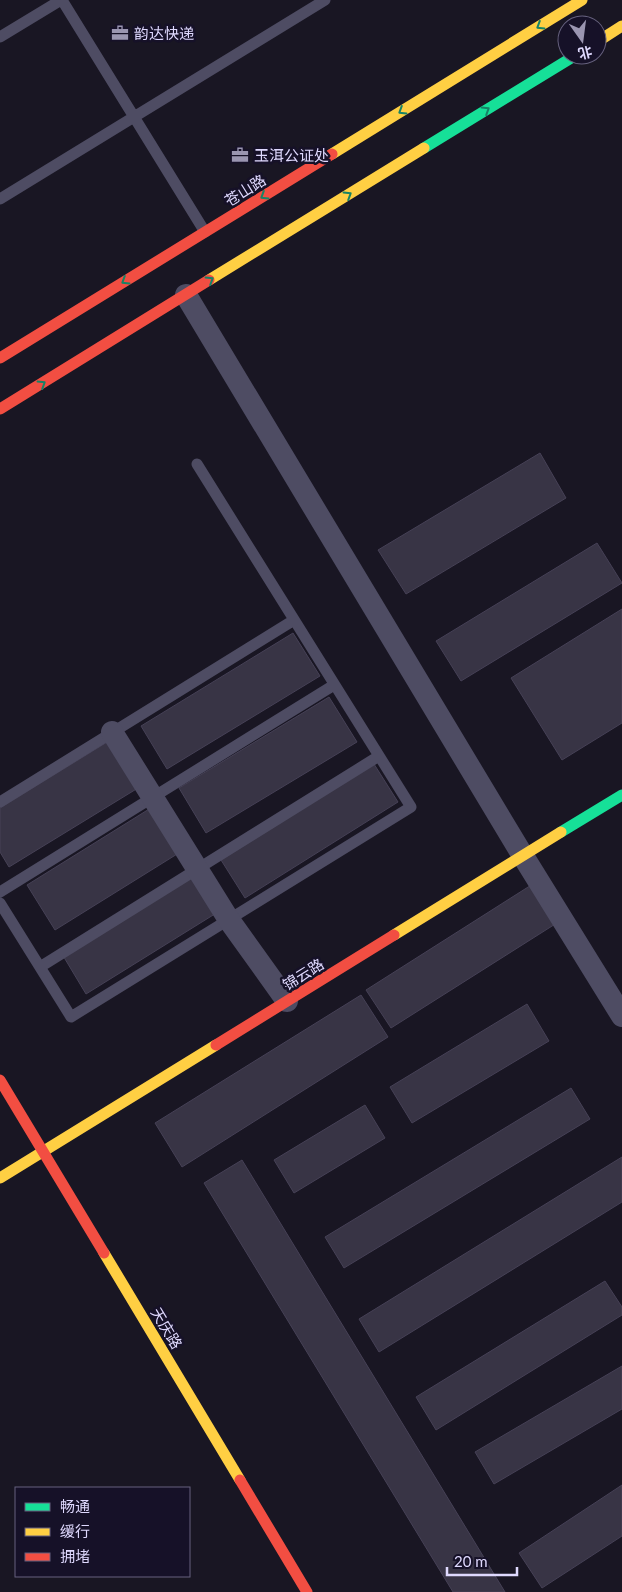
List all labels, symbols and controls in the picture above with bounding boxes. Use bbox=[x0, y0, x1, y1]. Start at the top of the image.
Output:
north arrow bbox=[557, 15, 607, 65]
one-way arrow bbox=[537, 19, 546, 29]
office icon: 韵达快递 bbox=[110, 23, 130, 43]
place label: 韵达快递 bbox=[134, 24, 194, 42]
text: 北 bbox=[576, 43, 594, 63]
one-way arrow bbox=[398, 104, 407, 114]
one-way arrow bbox=[481, 106, 490, 116]
office icon: 玉洱公证处 bbox=[230, 145, 250, 165]
place label: 玉洱公证处 bbox=[254, 146, 329, 164]
street label: 苍山路 bbox=[221, 170, 269, 210]
one-way arrow bbox=[260, 189, 269, 199]
one-way arrow bbox=[343, 192, 352, 201]
one-way arrow bbox=[122, 275, 131, 284]
one-way arrow bbox=[204, 277, 213, 287]
one-way arrow bbox=[36, 380, 45, 390]
street label: 锦云路 bbox=[279, 954, 327, 994]
street label: 天庆路 bbox=[148, 1304, 186, 1352]
legend bbox=[15, 1487, 190, 1577]
text: 畅通 bbox=[60, 1497, 90, 1515]
text: 缓行 bbox=[60, 1522, 90, 1540]
scale bar bbox=[447, 1544, 517, 1576]
text: 拥堵 bbox=[60, 1547, 90, 1565]
text: 20 m bbox=[454, 1552, 488, 1570]

